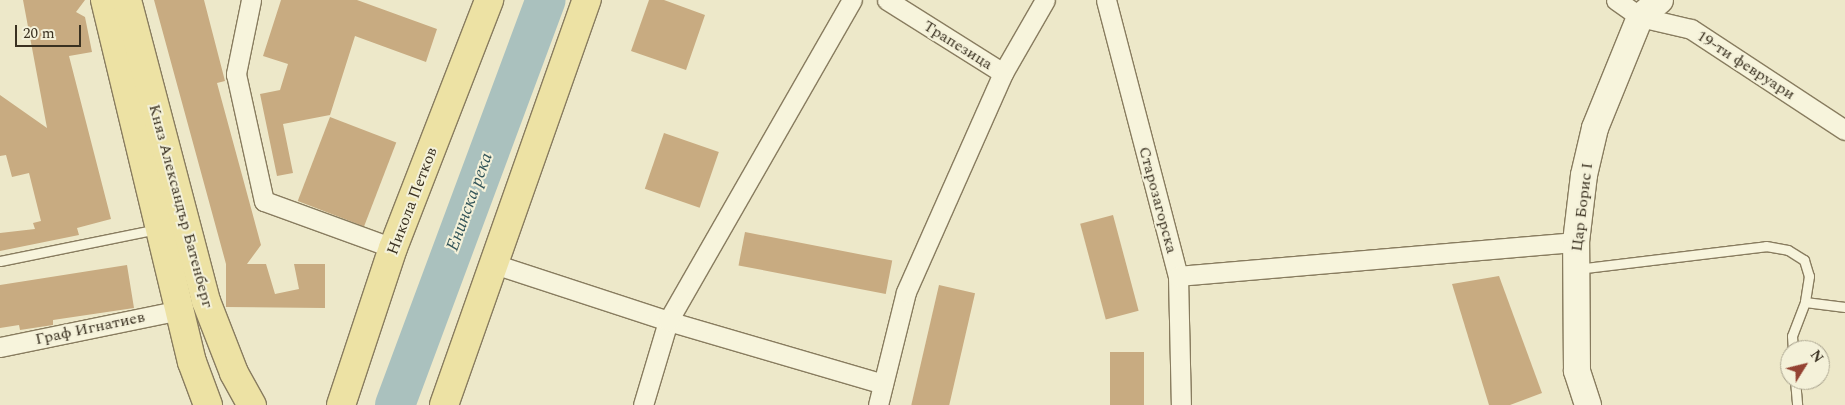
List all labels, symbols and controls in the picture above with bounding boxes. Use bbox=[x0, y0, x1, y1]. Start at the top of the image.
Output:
scale bar bbox=[18, 15, 84, 47]
street label: Трапезица bbox=[920, 16, 996, 74]
text: 20 m bbox=[23, 22, 55, 45]
street label: 19-ти февруари bbox=[1693, 26, 1799, 104]
street label: Княз Александър Батенберг bbox=[145, 102, 217, 310]
street label: Никола Петков bbox=[383, 145, 441, 257]
street label: Старозагорска bbox=[1135, 145, 1181, 255]
water label: Енинска река bbox=[442, 150, 498, 254]
street label: Цар Борис I bbox=[1567, 161, 1597, 253]
street label: Граф Игнатиев bbox=[33, 307, 147, 349]
north arrow bbox=[1780, 340, 1830, 390]
text: N bbox=[1805, 346, 1829, 367]

